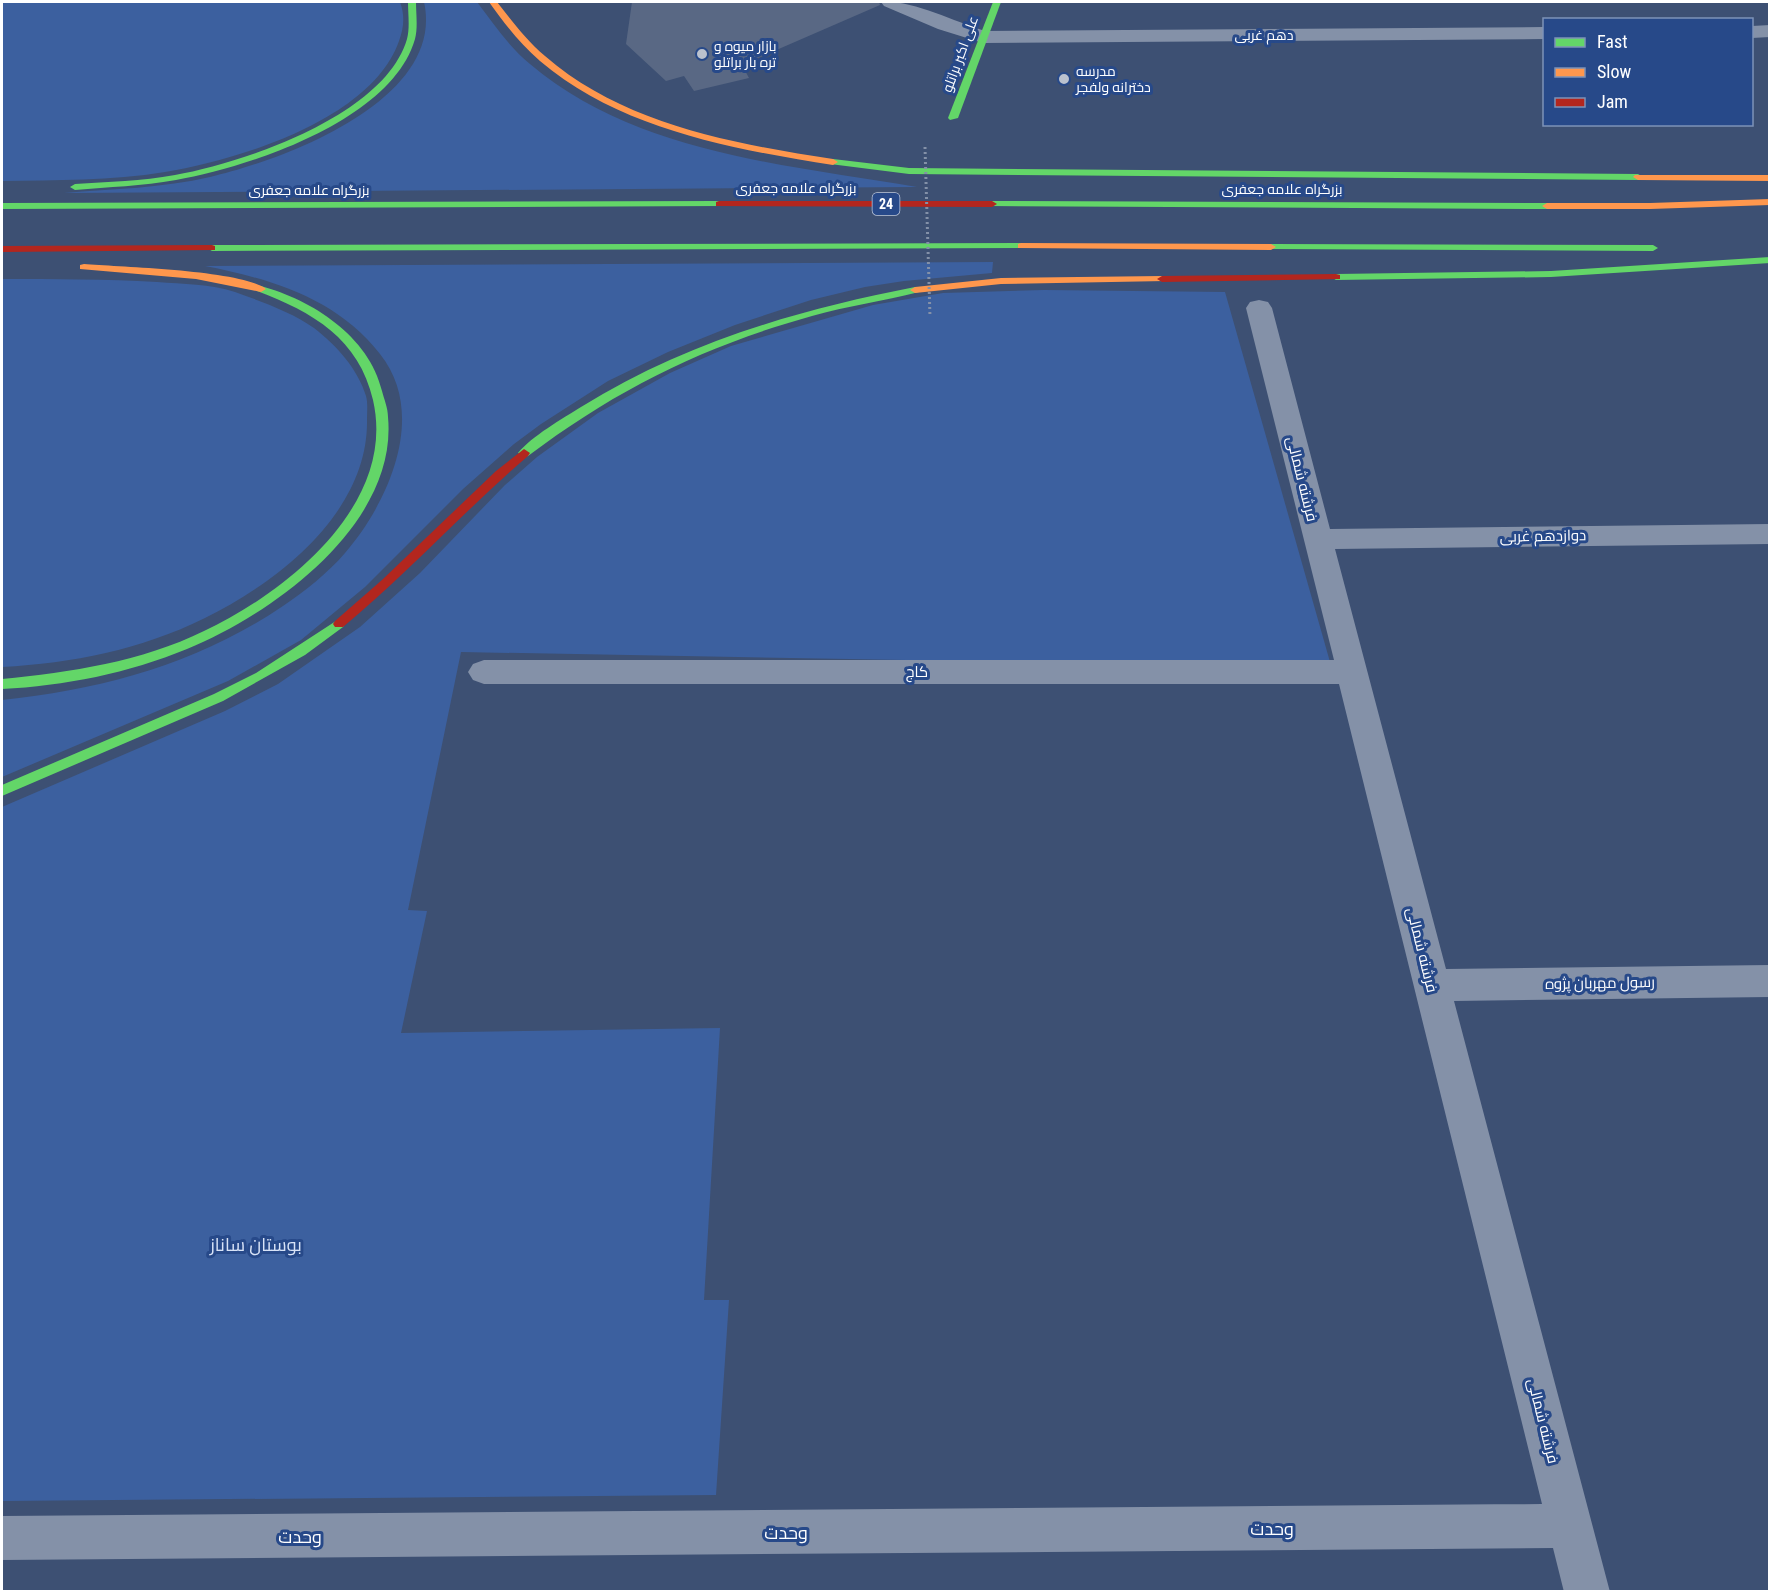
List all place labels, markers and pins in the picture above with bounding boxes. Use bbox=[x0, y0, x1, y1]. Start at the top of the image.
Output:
place label: بازار میوه و تره بار براتلو bbox=[714, 38, 776, 70]
marker: بازار میوه و تره بار براتلو bbox=[695, 47, 709, 61]
place label: مدرسه دخترانه ولفجر bbox=[1075, 63, 1151, 95]
marker: مدرسه دخترانه ولفجر bbox=[1057, 72, 1071, 86]

